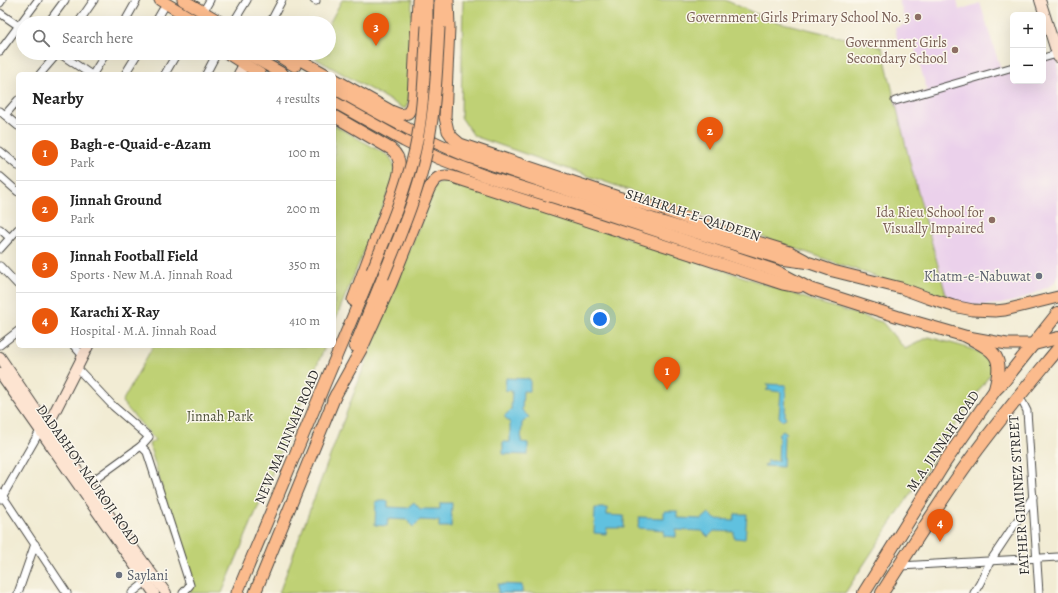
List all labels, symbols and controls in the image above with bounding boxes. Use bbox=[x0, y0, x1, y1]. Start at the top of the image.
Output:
place label: Government Girls Primary School No. 3 bbox=[687, 8, 910, 27]
marker: Government Girls Primary School No. 3 bbox=[913, 12, 923, 22]
map controls bbox=[1010, 12, 1046, 84]
button: + bbox=[1010, 12, 1046, 48]
pin: 3 bbox=[363, 13, 389, 46]
search box bbox=[16, 16, 336, 60]
icon: search bbox=[30, 27, 52, 49]
text: Search here bbox=[62, 28, 133, 48]
place label: Government Girls Secondary School bbox=[845, 33, 948, 68]
marker: Government Girls Secondary School bbox=[950, 45, 960, 55]
button: − bbox=[1010, 48, 1046, 84]
text: Nearby bbox=[32, 87, 83, 110]
text: 4 results bbox=[276, 90, 320, 107]
pin: 2 bbox=[697, 117, 723, 150]
text: Bagh-e-Quaid-e-Azam bbox=[70, 134, 211, 154]
text: 1 bbox=[43, 144, 47, 161]
text: 100 m bbox=[288, 144, 320, 161]
text: Park bbox=[70, 154, 94, 171]
street label: SHAHRAH-E-QAIDEEN bbox=[623, 184, 763, 246]
text: Jinnah Ground bbox=[70, 190, 162, 210]
text: 2 bbox=[42, 200, 48, 217]
text: 200 m bbox=[287, 200, 320, 217]
place label: Ida Rieu School for Visually Impaired bbox=[876, 203, 985, 238]
text: Park bbox=[70, 210, 94, 227]
marker: Ida Rieu School for Visually Impaired bbox=[987, 215, 997, 225]
text: Jinnah Football Field bbox=[70, 246, 198, 266]
text: 3 bbox=[42, 256, 48, 273]
text: 350 m bbox=[289, 256, 320, 273]
text: Sports · New M.A. Jinnah Road bbox=[70, 266, 233, 283]
place label: Khatm-e-Nabuwat bbox=[924, 267, 1031, 286]
marker: Khatm-e-Nabuwat bbox=[1034, 271, 1044, 281]
text: Karachi X-Ray bbox=[70, 302, 159, 322]
your location bbox=[590, 309, 610, 329]
text: 4 bbox=[42, 312, 48, 329]
text: 410 m bbox=[289, 312, 320, 329]
text: Hospital · M.A. Jinnah Road bbox=[70, 322, 216, 339]
pin: 1 bbox=[654, 357, 680, 390]
street label: NEW MA JINNAH ROAD bbox=[250, 367, 324, 507]
street label: M.A. JINNAH ROAD bbox=[902, 387, 984, 495]
street label: DADABHOY NAUROJI ROAD bbox=[32, 401, 144, 549]
park label: Jinnah Park bbox=[187, 407, 253, 426]
street label: FATHER GIMINEZ STREET bbox=[1004, 414, 1034, 576]
pin: 4 bbox=[927, 509, 953, 542]
place label: Saylani bbox=[127, 566, 168, 585]
marker: Saylani bbox=[114, 570, 124, 580]

